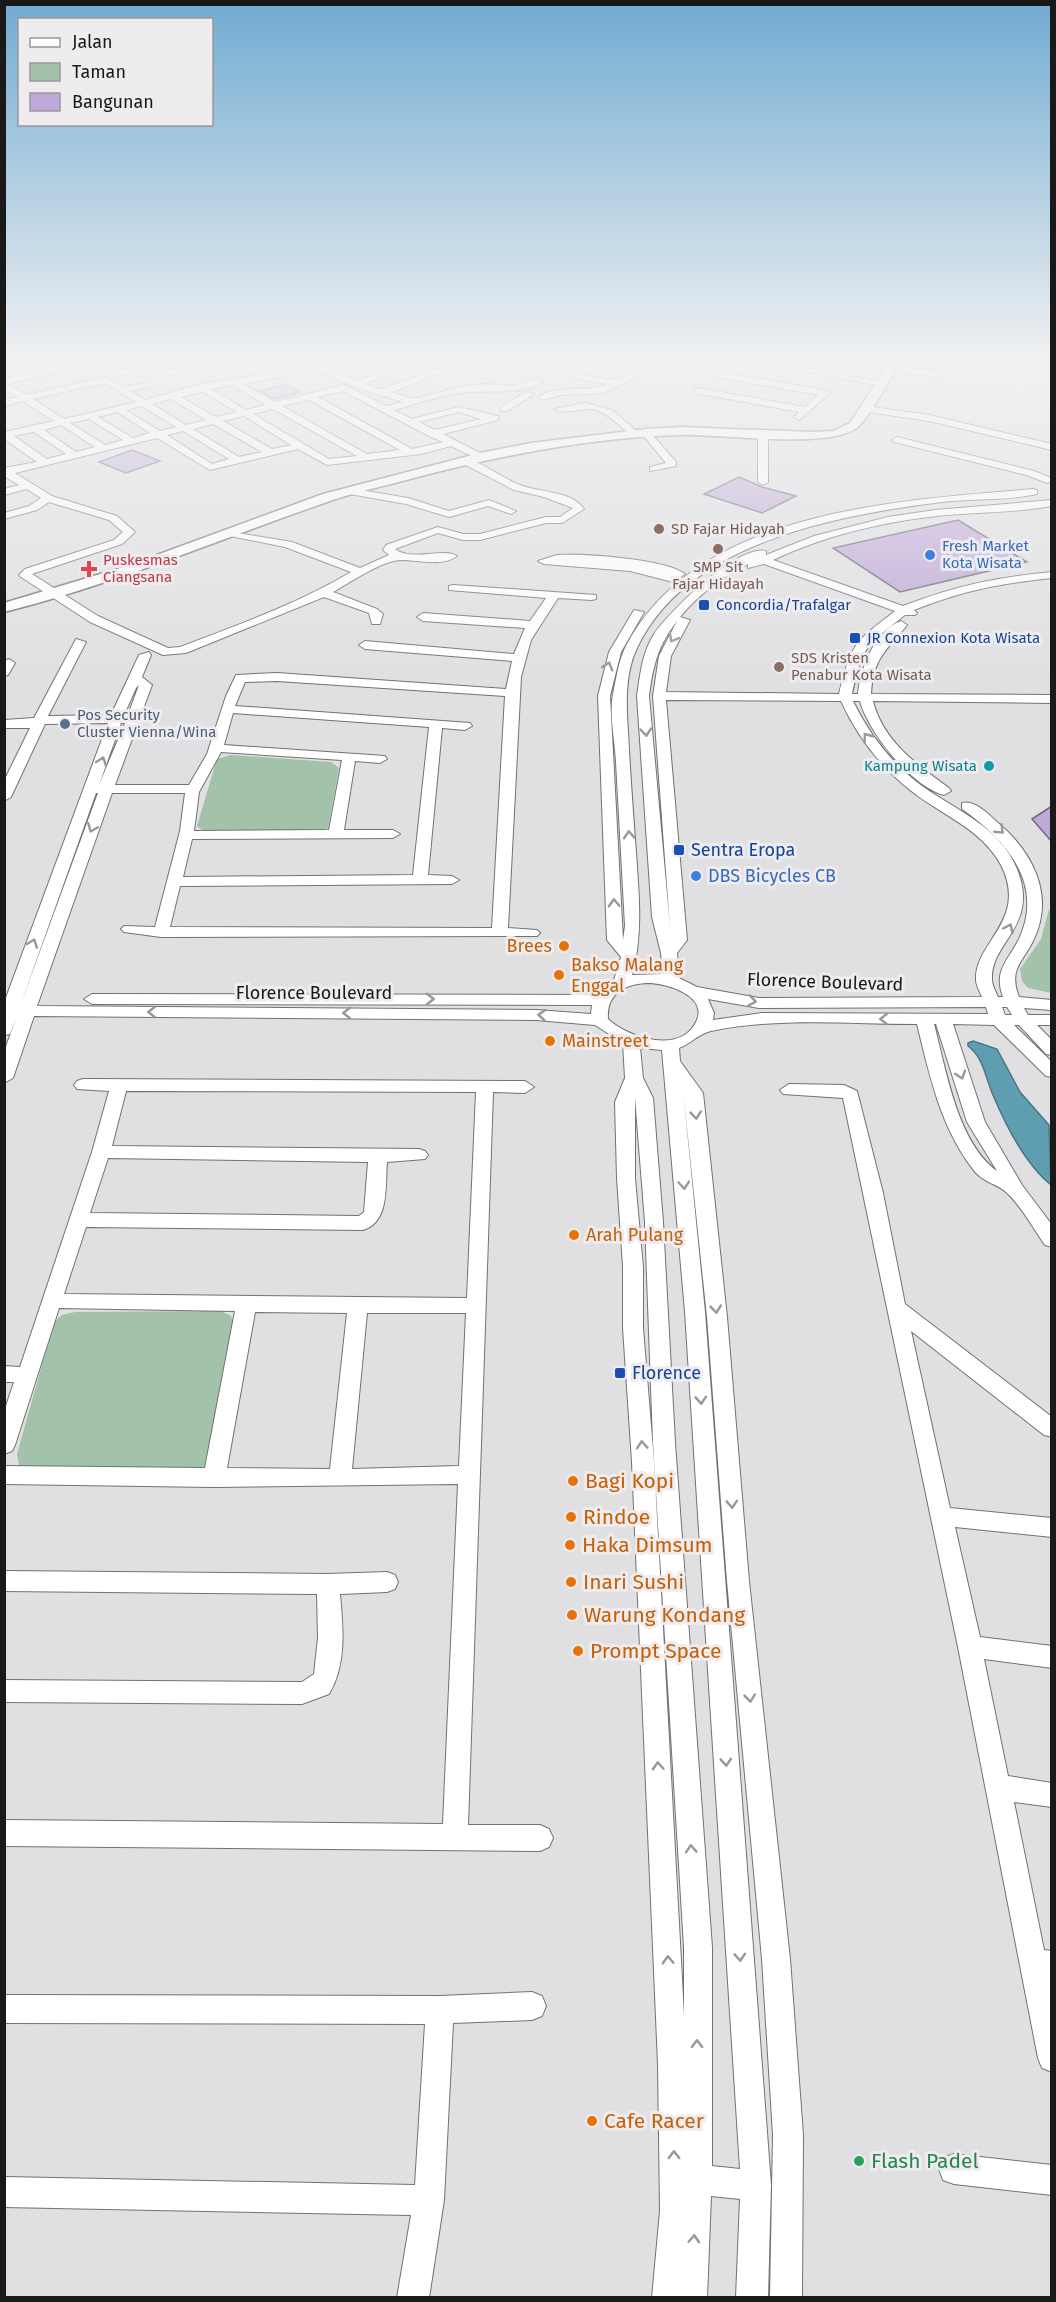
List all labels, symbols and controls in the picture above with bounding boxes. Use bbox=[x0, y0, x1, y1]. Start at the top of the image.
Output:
legend bbox=[18, 18, 213, 126]
text: Jalan bbox=[72, 31, 113, 53]
text: Taman bbox=[72, 61, 126, 83]
text: Bangunan bbox=[72, 91, 154, 113]
place label: SD Fajar Hidayah bbox=[671, 520, 785, 538]
marker: SD Fajar Hidayah bbox=[652, 522, 666, 536]
place label: Fresh Market Kota Wisata bbox=[942, 537, 1029, 572]
marker: SMP Sit Fajar Hidayah bbox=[711, 542, 725, 556]
marker: Fresh Market Kota Wisata bbox=[923, 548, 937, 562]
place label: Puskesmas Ciangsana bbox=[103, 551, 178, 586]
place label: SMP Sit Fajar Hidayah bbox=[672, 558, 764, 593]
marker: Puskesmas Ciangsana bbox=[80, 560, 98, 578]
place label: Concordia/Trafalgar bbox=[716, 596, 851, 614]
marker: Concordia/Trafalgar bbox=[697, 598, 711, 612]
place label: JR Connexion Kota Wisata bbox=[867, 629, 1040, 647]
marker: JR Connexion Kota Wisata bbox=[848, 631, 862, 645]
one-way arrow bbox=[669, 632, 680, 642]
place label: SDS Kristen Penabur Kota Wisata bbox=[791, 649, 932, 684]
marker: SDS Kristen Penabur Kota Wisata bbox=[772, 660, 786, 674]
one-way arrow bbox=[601, 662, 613, 672]
place label: Pos Security Cluster Vienna/Wina bbox=[77, 706, 216, 741]
marker: Pos Security Cluster Vienna/Wina bbox=[58, 717, 72, 731]
one-way arrow bbox=[639, 728, 652, 737]
one-way arrow bbox=[863, 733, 874, 744]
one-way arrow bbox=[95, 756, 108, 767]
place label: Kampung Wisata bbox=[864, 757, 977, 775]
marker: Kampung Wisata bbox=[982, 759, 996, 773]
one-way arrow bbox=[87, 821, 99, 832]
one-way arrow bbox=[993, 823, 1003, 834]
one-way arrow bbox=[623, 830, 636, 839]
place label: Sentra Eropa bbox=[691, 839, 795, 861]
marker: Sentra Eropa bbox=[672, 843, 686, 857]
place label: DBS Bicycles CB bbox=[708, 865, 836, 887]
marker: DBS Bicycles CB bbox=[689, 869, 703, 883]
one-way arrow bbox=[607, 898, 620, 907]
one-way arrow bbox=[1001, 923, 1013, 934]
place label: Brees bbox=[507, 935, 552, 957]
one-way arrow bbox=[26, 939, 38, 950]
marker: Brees bbox=[557, 939, 571, 953]
place label: Bakso Malang Enggal bbox=[571, 954, 684, 997]
marker: Bakso Malang Enggal bbox=[552, 968, 566, 982]
street label: Florence Boulevard bbox=[746, 968, 904, 996]
street label: Florence Boulevard bbox=[236, 982, 392, 1004]
one-way arrow bbox=[425, 993, 434, 1005]
one-way arrow bbox=[747, 995, 756, 1007]
one-way arrow bbox=[148, 1006, 157, 1018]
one-way arrow bbox=[343, 1007, 352, 1019]
one-way arrow bbox=[537, 1009, 546, 1022]
one-way arrow bbox=[880, 1013, 889, 1025]
place label: Mainstreet bbox=[562, 1030, 649, 1052]
marker: Mainstreet bbox=[543, 1034, 557, 1048]
one-way arrow bbox=[954, 1069, 966, 1080]
one-way arrow bbox=[689, 1111, 702, 1120]
one-way arrow bbox=[677, 1180, 690, 1190]
place label: Arah Pulang bbox=[586, 1224, 684, 1246]
marker: Arah Pulang bbox=[567, 1228, 581, 1242]
one-way arrow bbox=[709, 1305, 722, 1314]
place label: Florence bbox=[632, 1362, 701, 1384]
marker: Florence bbox=[613, 1366, 627, 1380]
one-way arrow bbox=[695, 1396, 708, 1405]
one-way arrow bbox=[635, 1441, 648, 1450]
place label: Bagi Kopi bbox=[585, 1468, 674, 1494]
marker: Bagi Kopi bbox=[566, 1474, 580, 1488]
one-way arrow bbox=[725, 1499, 738, 1508]
place label: Rindoe bbox=[583, 1504, 650, 1530]
marker: Rindoe bbox=[564, 1510, 578, 1524]
place label: Haka Dimsum bbox=[582, 1532, 713, 1558]
marker: Haka Dimsum bbox=[563, 1538, 577, 1552]
place label: Inari Sushi bbox=[583, 1569, 684, 1595]
marker: Inari Sushi bbox=[564, 1575, 578, 1589]
place label: Warung Kondang bbox=[584, 1602, 745, 1628]
marker: Warung Kondang bbox=[565, 1608, 579, 1622]
place label: Prompt Space bbox=[590, 1638, 721, 1664]
marker: Prompt Space bbox=[571, 1644, 585, 1658]
one-way arrow bbox=[743, 1693, 756, 1702]
one-way arrow bbox=[720, 1758, 733, 1767]
one-way arrow bbox=[652, 1761, 665, 1770]
one-way arrow bbox=[685, 1845, 698, 1854]
one-way arrow bbox=[733, 1952, 746, 1961]
one-way arrow bbox=[661, 1956, 674, 1965]
one-way arrow bbox=[691, 2040, 704, 2049]
place label: Cafe Racer bbox=[604, 2108, 704, 2134]
marker: Cafe Racer bbox=[585, 2114, 599, 2128]
place label: Flash Padel bbox=[871, 2148, 979, 2174]
one-way arrow bbox=[667, 2151, 680, 2160]
marker: Flash Padel bbox=[852, 2154, 866, 2168]
one-way arrow bbox=[687, 2235, 700, 2244]

